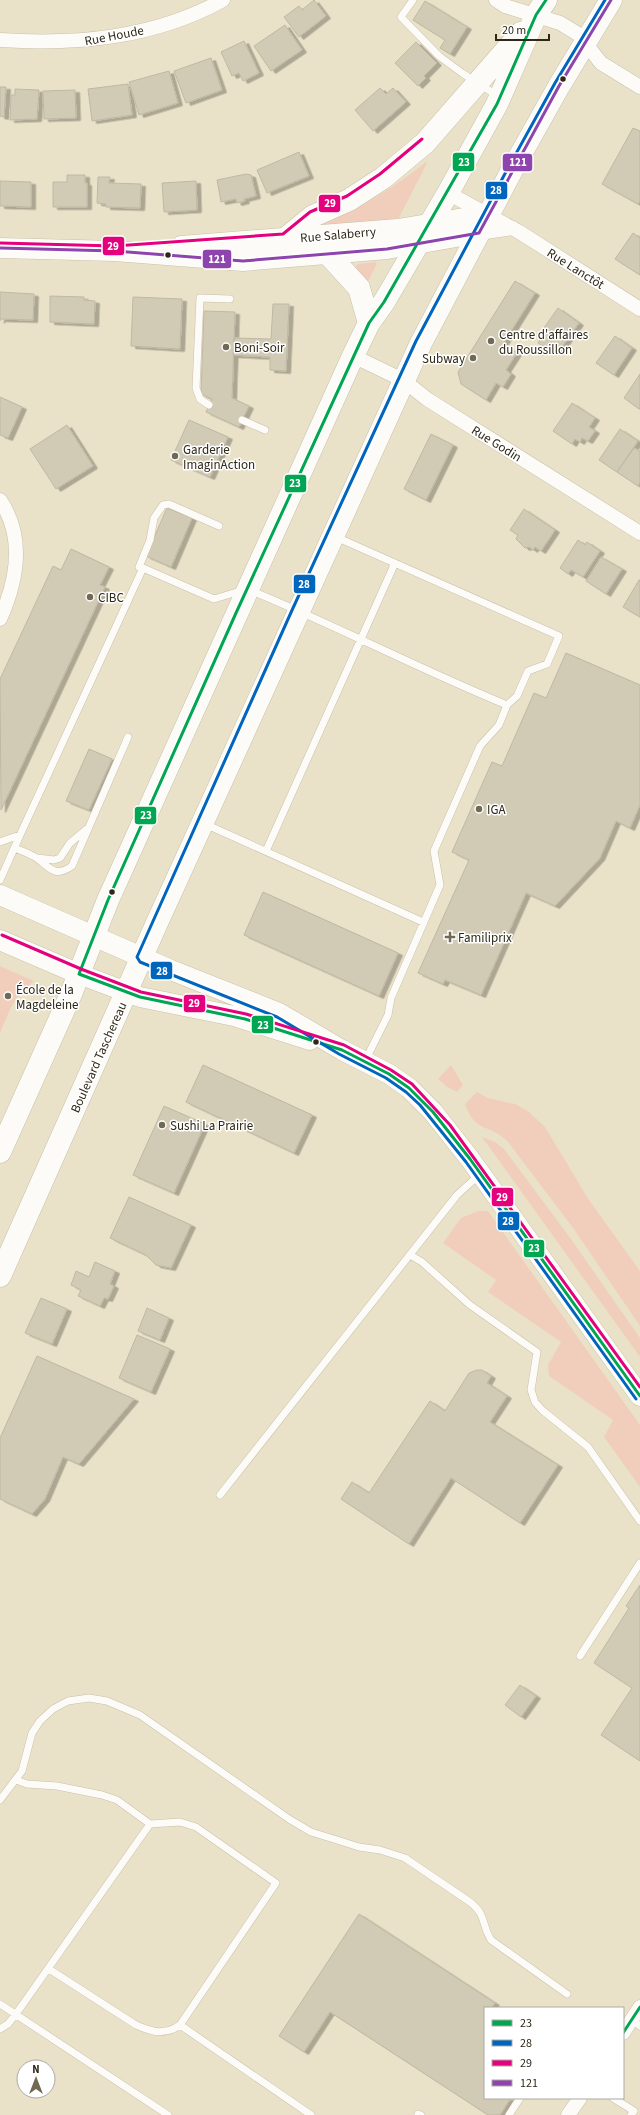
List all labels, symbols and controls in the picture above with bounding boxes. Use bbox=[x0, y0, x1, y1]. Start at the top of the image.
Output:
scale bar bbox=[496, 16, 549, 42]
street label: Rue Houde bbox=[83, 21, 145, 51]
text: 20 m bbox=[502, 22, 526, 39]
unlabelled marker bbox=[558, 74, 568, 84]
line badge: 23 bbox=[452, 152, 475, 172]
line badge: 121 bbox=[502, 153, 533, 172]
text: 23 bbox=[458, 155, 470, 170]
text: 121 bbox=[509, 155, 527, 170]
line badge: 28 bbox=[485, 181, 508, 200]
text: 28 bbox=[490, 183, 502, 198]
line badge: 29 bbox=[318, 194, 341, 213]
text: 29 bbox=[324, 196, 336, 211]
street label: Rue Salaberry bbox=[299, 223, 377, 247]
line badge: 29 bbox=[102, 236, 125, 256]
text: 29 bbox=[107, 239, 119, 254]
street label: Rue Lanctôt bbox=[543, 244, 608, 294]
line badge: 121 bbox=[202, 249, 232, 269]
unlabelled marker bbox=[163, 250, 173, 260]
text: 121 bbox=[208, 252, 226, 267]
place label: Centre d'affaires du Roussillon bbox=[499, 326, 589, 359]
marker: Centre d'affaires du Roussillon bbox=[486, 336, 496, 346]
place label: Boni-Soir bbox=[234, 339, 285, 357]
marker: Boni-Soir bbox=[221, 342, 231, 352]
place label: Subway bbox=[422, 350, 465, 368]
marker: Subway bbox=[468, 353, 478, 363]
street label: Rue Godin bbox=[468, 421, 525, 466]
place label: Garderie ImaginAction bbox=[183, 441, 255, 474]
marker: Garderie ImaginAction bbox=[170, 451, 180, 461]
line badge: 23 bbox=[284, 474, 307, 493]
text: 23 bbox=[289, 476, 301, 491]
line badge: 28 bbox=[293, 574, 316, 594]
text: 28 bbox=[298, 577, 310, 592]
place label: CIBC bbox=[98, 589, 124, 607]
marker: CIBC bbox=[85, 592, 95, 602]
place label: IGA bbox=[487, 801, 506, 819]
marker: IGA bbox=[474, 804, 484, 814]
line badge: 23 bbox=[134, 806, 157, 825]
text: 23 bbox=[140, 808, 152, 823]
unlabelled marker bbox=[107, 887, 117, 897]
place label: Familiprix bbox=[458, 929, 512, 947]
marker: Familiprix bbox=[445, 932, 455, 942]
line badge: 28 bbox=[150, 961, 173, 980]
text: 28 bbox=[156, 964, 168, 979]
place label: École de la Magdeleine bbox=[16, 981, 79, 1014]
marker: École de la Magdeleine bbox=[3, 991, 13, 1001]
line badge: 29 bbox=[183, 994, 206, 1013]
text: 29 bbox=[188, 996, 200, 1011]
street label: Boulevard Taschereau bbox=[66, 999, 132, 1116]
line badge: 23 bbox=[251, 1015, 274, 1034]
text: 23 bbox=[257, 1018, 269, 1033]
unlabelled marker bbox=[311, 1037, 321, 1047]
place label: Sushi La Prairie bbox=[170, 1117, 253, 1135]
marker: Sushi La Prairie bbox=[157, 1120, 167, 1130]
line badge: 29 bbox=[491, 1187, 514, 1207]
text: 29 bbox=[496, 1190, 508, 1205]
line badge: 28 bbox=[497, 1211, 520, 1231]
text: 28 bbox=[502, 1214, 514, 1229]
line badge: 23 bbox=[523, 1239, 545, 1258]
text: 23 bbox=[528, 1241, 540, 1256]
legend bbox=[484, 2007, 624, 2099]
text: 23 bbox=[520, 2015, 532, 2032]
text: 28 bbox=[520, 2035, 532, 2052]
text: 29 bbox=[520, 2055, 532, 2072]
north arrow bbox=[16, 2059, 56, 2099]
text: N bbox=[32, 2062, 40, 2077]
text: 121 bbox=[520, 2075, 538, 2092]

